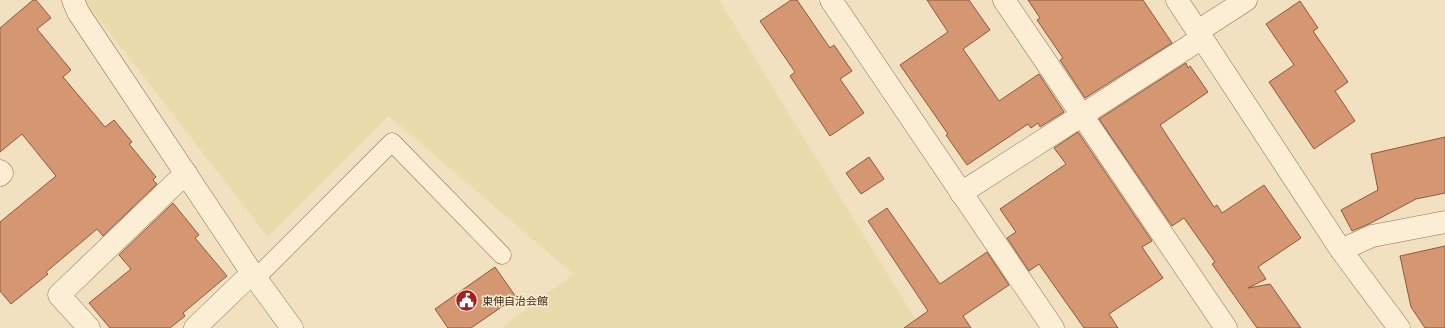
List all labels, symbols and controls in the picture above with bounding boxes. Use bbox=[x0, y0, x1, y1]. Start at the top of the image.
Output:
public building icon: 東伸自治会館 bbox=[453, 288, 479, 314]
place label: 東伸自治会館 bbox=[482, 294, 548, 309]

